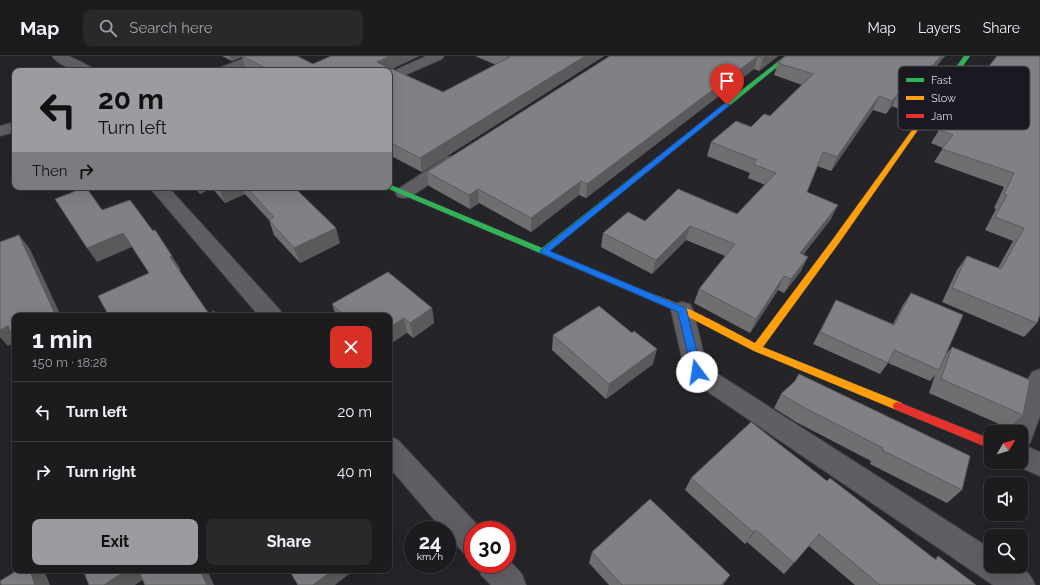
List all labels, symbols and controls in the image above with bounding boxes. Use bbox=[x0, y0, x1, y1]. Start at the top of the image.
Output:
search box bbox=[83, 10, 363, 46]
text: Map bbox=[20, 17, 59, 39]
icon: search bbox=[97, 17, 119, 39]
text: Search here bbox=[129, 19, 213, 37]
text: Map bbox=[868, 20, 896, 36]
text: Layers bbox=[918, 20, 961, 36]
text: Share bbox=[983, 20, 1020, 36]
pin bbox=[710, 64, 744, 105]
legend bbox=[898, 66, 1030, 130]
icon: arrive bbox=[716, 70, 738, 92]
text: Fast bbox=[931, 74, 952, 87]
text: 20 m bbox=[98, 83, 164, 116]
icon: left bbox=[32, 84, 84, 136]
text: Slow bbox=[931, 92, 956, 105]
text: Jam bbox=[931, 110, 952, 123]
text: Turn left bbox=[98, 117, 167, 138]
icon: right bbox=[75, 160, 97, 182]
text: Then bbox=[32, 162, 67, 180]
text: 1 min bbox=[32, 325, 93, 354]
button: close bbox=[330, 326, 372, 368]
position arrow bbox=[676, 351, 718, 393]
text: 150 m · 18:28 bbox=[32, 355, 107, 370]
icon: left bbox=[32, 401, 54, 423]
text: Turn left bbox=[66, 403, 127, 421]
text: 20 m bbox=[337, 403, 372, 421]
north arrow bbox=[984, 425, 1028, 469]
map controls bbox=[984, 425, 1028, 573]
icon: right bbox=[32, 461, 54, 483]
text: Turn right bbox=[66, 463, 136, 481]
text: 40 m bbox=[337, 463, 372, 481]
button: sound bbox=[984, 477, 1028, 521]
button: Exit bbox=[32, 519, 198, 565]
button: Share bbox=[206, 519, 372, 565]
speed limit sign: 30 bbox=[464, 521, 516, 573]
button: search bbox=[984, 529, 1028, 573]
text: 24 bbox=[419, 530, 441, 554]
text: km/h bbox=[417, 551, 443, 562]

